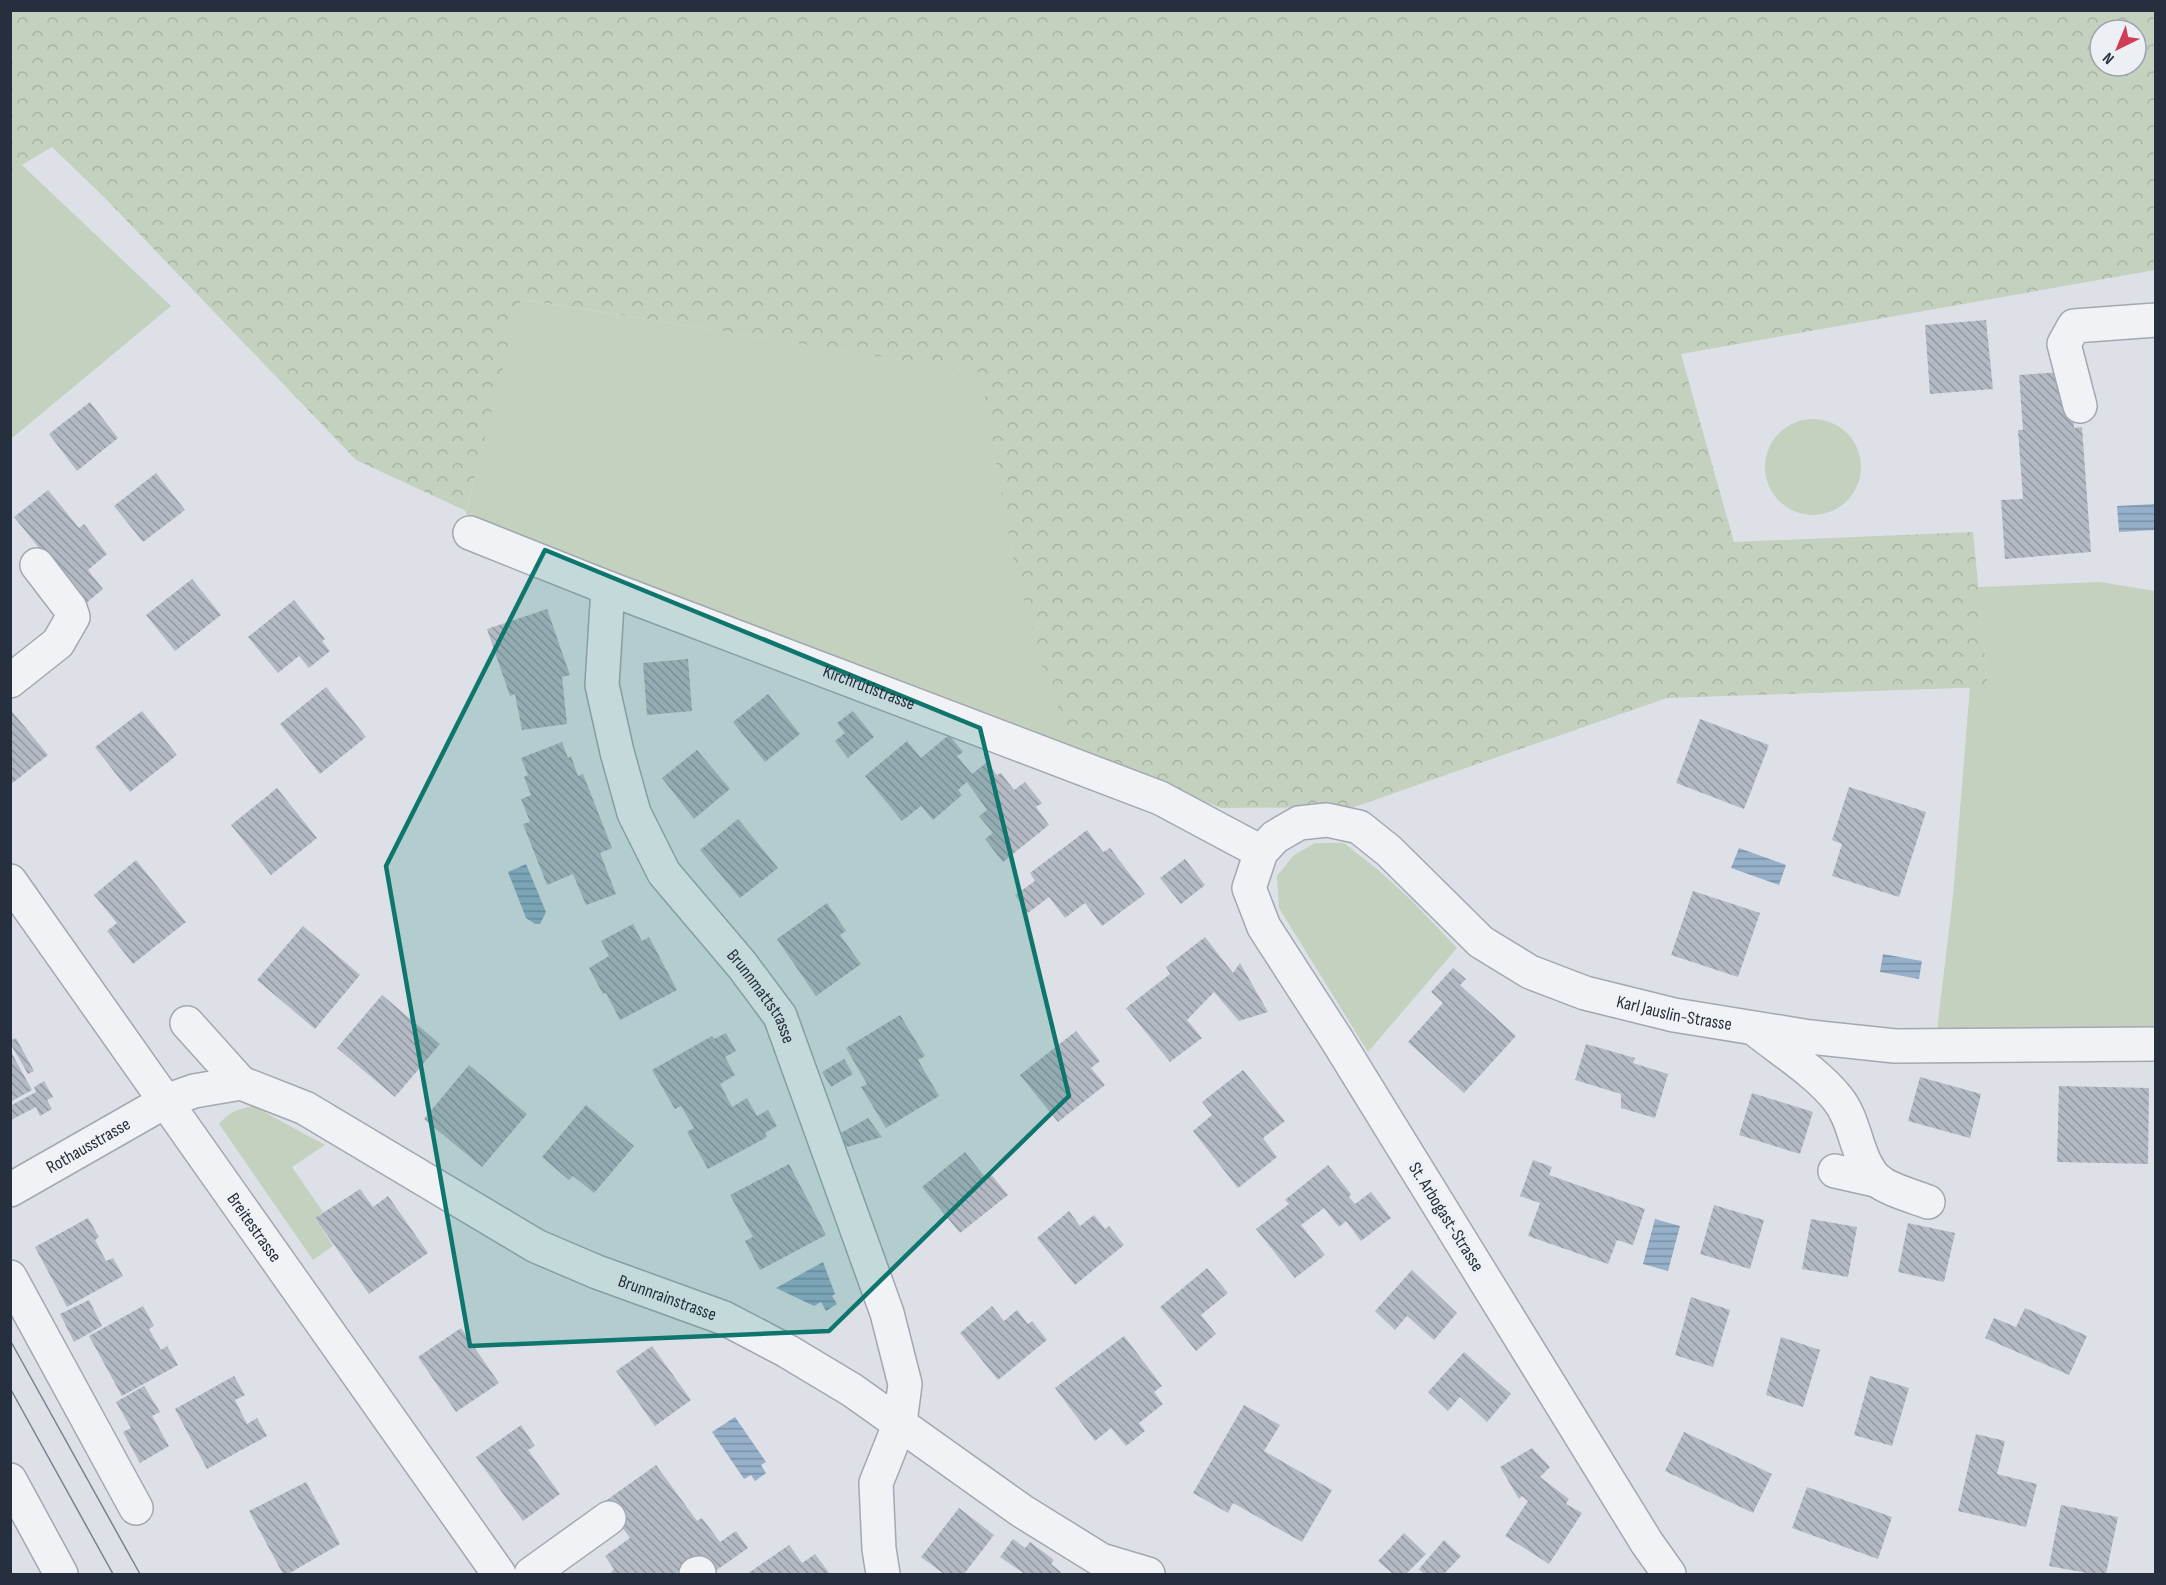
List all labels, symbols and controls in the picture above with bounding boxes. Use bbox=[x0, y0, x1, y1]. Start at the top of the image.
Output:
north arrow bbox=[2088, 18, 2148, 78]
text: N bbox=[2099, 48, 2118, 68]
street label: Kirchrütistrasse bbox=[820, 660, 918, 714]
street label: Brunnmattstrasse bbox=[723, 945, 799, 1046]
street label: Karl Jauslin-Strasse bbox=[1614, 991, 1733, 1035]
street label: Rothausstrasse bbox=[42, 1113, 134, 1178]
street label: St. Arbogast-Strasse bbox=[1404, 1158, 1488, 1276]
street label: Breitestrasse bbox=[223, 1189, 286, 1266]
street label: Brunnrainstrasse bbox=[615, 1270, 719, 1325]

